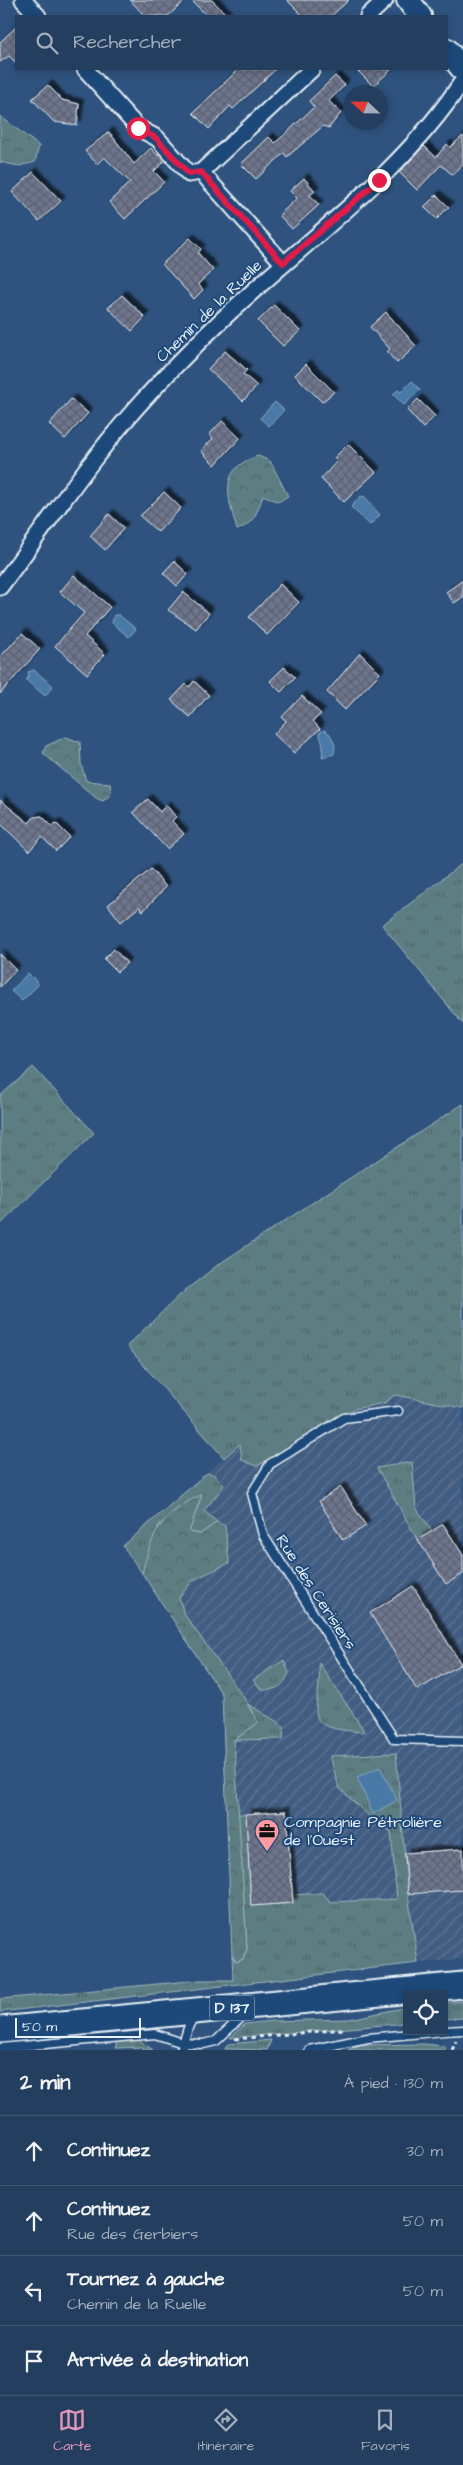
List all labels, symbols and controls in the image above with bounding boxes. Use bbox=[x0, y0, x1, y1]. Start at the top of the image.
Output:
search box bbox=[15, 15, 448, 70]
icon: search bbox=[33, 29, 61, 57]
text: Rechercher bbox=[73, 29, 181, 56]
north arrow bbox=[343, 85, 388, 130]
route start bbox=[127, 117, 150, 140]
route end bbox=[368, 169, 391, 192]
street label: Chemin de la Ruelle bbox=[151, 254, 267, 367]
street label: Rue des Cerisiers bbox=[271, 1530, 361, 1654]
place label: Compagnie Pétrolière de l'Ouest bbox=[284, 1811, 442, 1851]
office icon: Compagnie Pétrolière de l'Ouest bbox=[254, 1818, 280, 1852]
map controls bbox=[403, 1990, 448, 2035]
button: locate bbox=[403, 1990, 448, 2035]
road number: D 137 bbox=[210, 1996, 254, 2020]
scale bar bbox=[15, 2015, 141, 2038]
text: 50 m bbox=[22, 2017, 57, 2037]
text: 2 min bbox=[20, 2068, 70, 2097]
text: À pied · 130 m bbox=[344, 2072, 443, 2094]
icon: ahead bbox=[20, 2137, 48, 2165]
text: Continuez bbox=[67, 2137, 150, 2164]
text: 30 m bbox=[406, 2140, 443, 2162]
text: Continuez bbox=[67, 2196, 150, 2223]
icon: ahead bbox=[20, 2207, 48, 2235]
text: 50 m bbox=[403, 2210, 443, 2232]
text: Rue des Gerbiers bbox=[67, 2223, 198, 2245]
text: Tournez à gauche bbox=[67, 2266, 225, 2293]
icon: left bbox=[20, 2277, 48, 2305]
text: 50 m bbox=[403, 2280, 443, 2302]
text: Chemin de la Ruelle bbox=[67, 2293, 206, 2315]
icon: arrive bbox=[20, 2347, 48, 2375]
text: Arrivée à destination bbox=[67, 2347, 248, 2374]
tab: Carte bbox=[53, 2406, 91, 2456]
tab: Itinéraire bbox=[198, 2406, 254, 2456]
tab: Favoris bbox=[361, 2406, 410, 2456]

